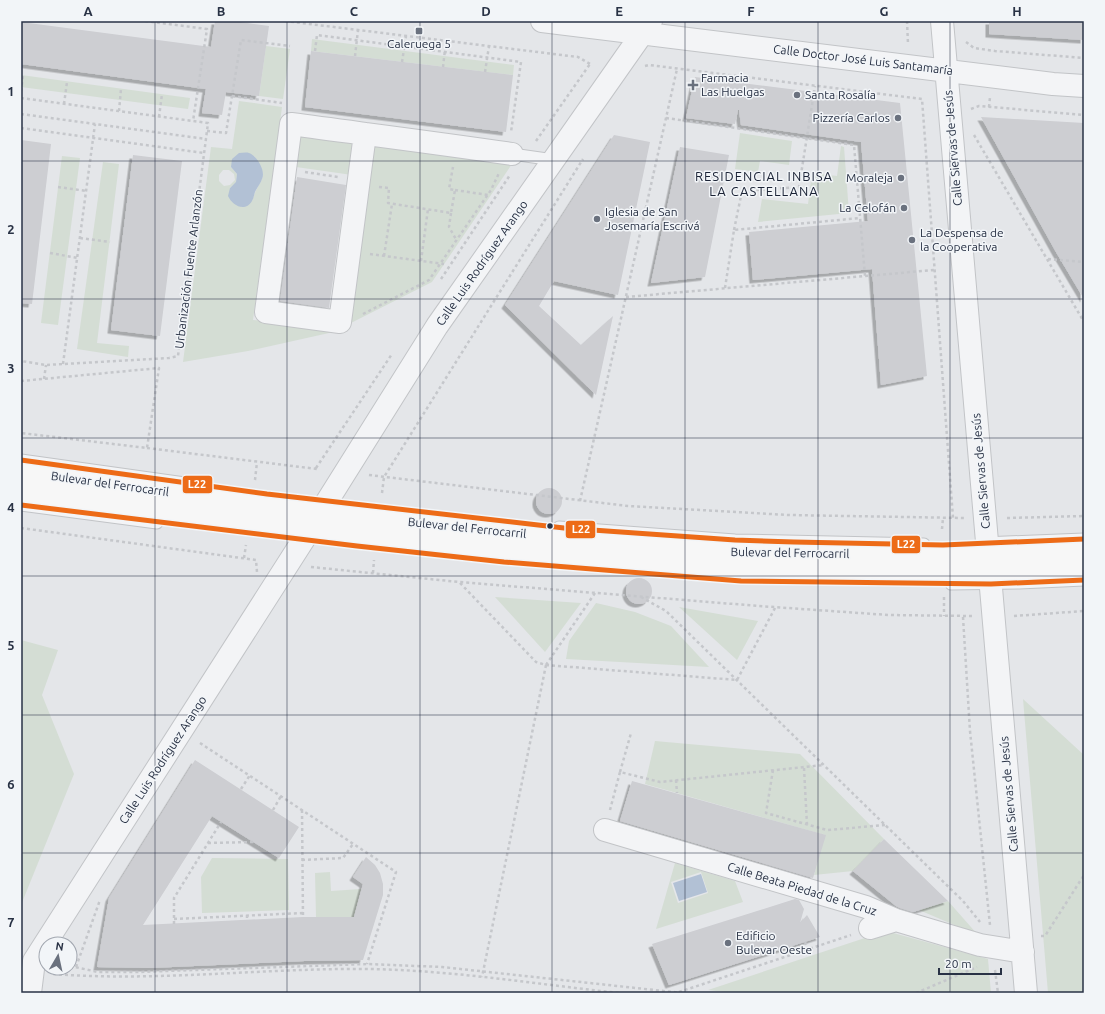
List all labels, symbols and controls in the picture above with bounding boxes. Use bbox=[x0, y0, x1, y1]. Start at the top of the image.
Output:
text: A bbox=[83, 4, 93, 18]
text: B bbox=[217, 4, 226, 18]
text: C bbox=[350, 4, 359, 18]
text: D bbox=[481, 4, 491, 18]
text: E bbox=[615, 4, 623, 18]
text: F bbox=[747, 4, 755, 18]
text: G bbox=[880, 4, 889, 18]
text: H bbox=[1012, 4, 1022, 18]
marker: Caleruega 5 bbox=[414, 26, 424, 36]
place label: Caleruega 5 bbox=[387, 37, 451, 50]
street label: Calle Doctor José Luis Santamaría bbox=[772, 42, 954, 77]
place label: Farmacia Las Huelgas bbox=[701, 71, 765, 98]
marker: Farmacia Las Huelgas bbox=[688, 80, 698, 90]
text: 1 bbox=[7, 84, 15, 98]
place label: Santa Rosalía bbox=[805, 88, 876, 101]
marker: Santa Rosalía bbox=[792, 90, 802, 100]
street label: Calle Siervas de Jesús bbox=[941, 90, 964, 206]
place label: Pizzería Carlos bbox=[813, 111, 890, 124]
marker: Pizzería Carlos bbox=[893, 113, 903, 123]
district label: RESIDENCIAL INBISA LA CASTELLANA bbox=[695, 169, 833, 198]
place label: Moraleja bbox=[846, 171, 893, 184]
marker: Moraleja bbox=[896, 173, 906, 183]
street label: Urbanización Fuente Arlanzón bbox=[172, 188, 205, 350]
street label: Calle Luis Rodríguez Arango bbox=[433, 198, 530, 328]
place label: La Celofán bbox=[839, 201, 896, 214]
marker: La Celofán bbox=[899, 203, 909, 213]
place label: Iglesia de San Josemaría Escrivá bbox=[605, 205, 700, 232]
marker: Iglesia de San Josemaría Escrivá bbox=[592, 214, 602, 224]
text: 2 bbox=[7, 222, 15, 236]
place label: La Despensa de la Cooperativa bbox=[920, 226, 1004, 253]
marker: La Despensa de la Cooperativa bbox=[907, 235, 917, 245]
text: 3 bbox=[7, 361, 15, 375]
street label: Calle Siervas de Jesús bbox=[969, 413, 992, 529]
street label: Bulevar del Ferrocarril bbox=[50, 469, 170, 498]
line badge: L22 bbox=[182, 475, 213, 494]
text: L22 bbox=[188, 478, 206, 490]
text: 4 bbox=[7, 500, 15, 514]
street label: Bulevar del Ferrocarril bbox=[407, 515, 527, 540]
line badge: L22 bbox=[565, 520, 596, 539]
unlabelled marker bbox=[545, 521, 555, 531]
text: L22 bbox=[572, 523, 590, 535]
line badge: L22 bbox=[891, 535, 921, 554]
text: L22 bbox=[897, 538, 915, 550]
street label: Bulevar del Ferrocarril bbox=[730, 545, 850, 560]
text: 5 bbox=[7, 638, 15, 652]
street label: Calle Luis Rodríguez Arango bbox=[116, 693, 209, 826]
street label: Calle Siervas de Jesús bbox=[997, 736, 1020, 852]
text: 6 bbox=[7, 777, 15, 791]
street label: Calle Beata Piedad de la Cruz bbox=[726, 860, 879, 918]
text: 7 bbox=[7, 915, 15, 929]
place label: Edificio Bulevar Oeste bbox=[736, 929, 812, 956]
north arrow bbox=[38, 936, 78, 976]
marker: Edificio Bulevar Oeste bbox=[723, 938, 733, 948]
text: N bbox=[55, 940, 65, 953]
scale bar bbox=[939, 950, 1001, 976]
text: 20 m bbox=[945, 957, 972, 970]

